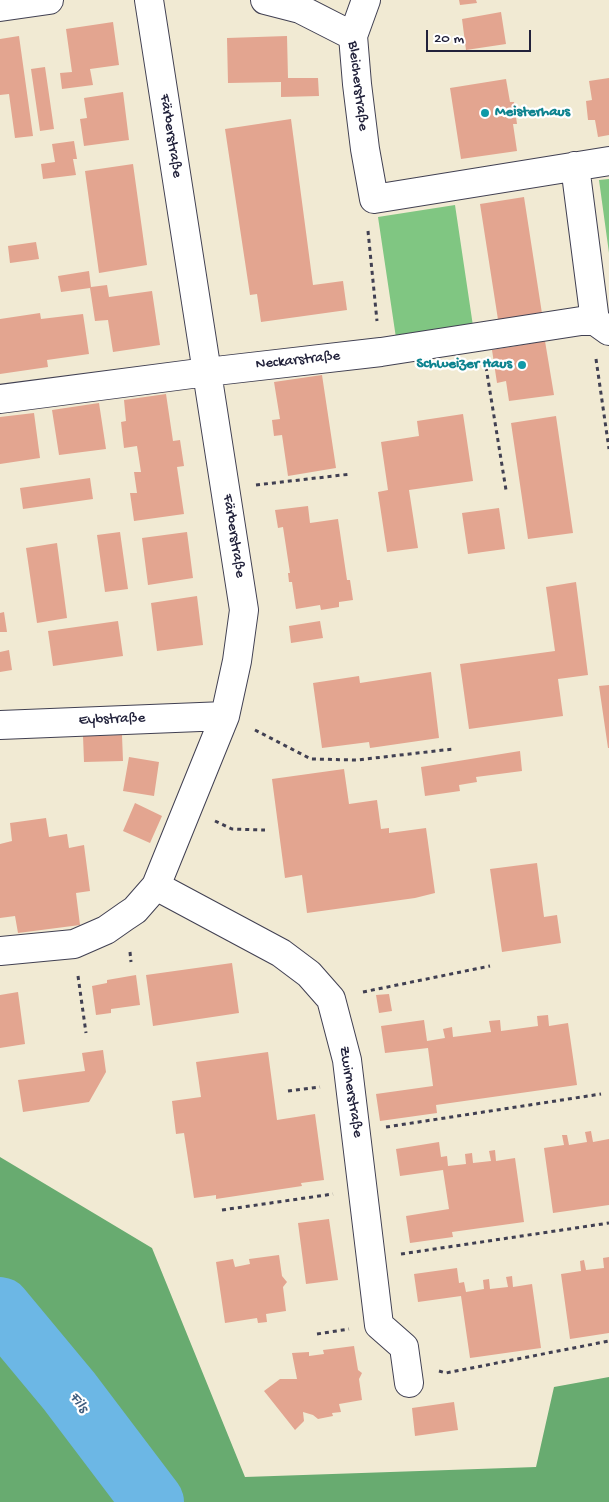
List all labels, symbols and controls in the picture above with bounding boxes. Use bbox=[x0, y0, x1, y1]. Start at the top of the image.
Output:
scale bar bbox=[429, 20, 534, 52]
text: 20 m bbox=[434, 30, 464, 48]
street label: Bleicherstraße bbox=[343, 40, 371, 132]
street label: Färberstraße bbox=[155, 93, 185, 179]
place label: Meisterhaus bbox=[495, 104, 570, 122]
marker: Meisterhaus bbox=[479, 107, 491, 119]
street label: Neckarstraße bbox=[255, 348, 341, 374]
place label: Schweizer Haus bbox=[417, 356, 512, 374]
marker: Schweizer Haus bbox=[516, 359, 528, 371]
street label: Färberstraße bbox=[218, 493, 248, 579]
street label: Eybstraße bbox=[78, 710, 146, 730]
street label: Zwirnerstraße bbox=[334, 1045, 366, 1139]
water label: Fils bbox=[64, 1389, 92, 1417]

